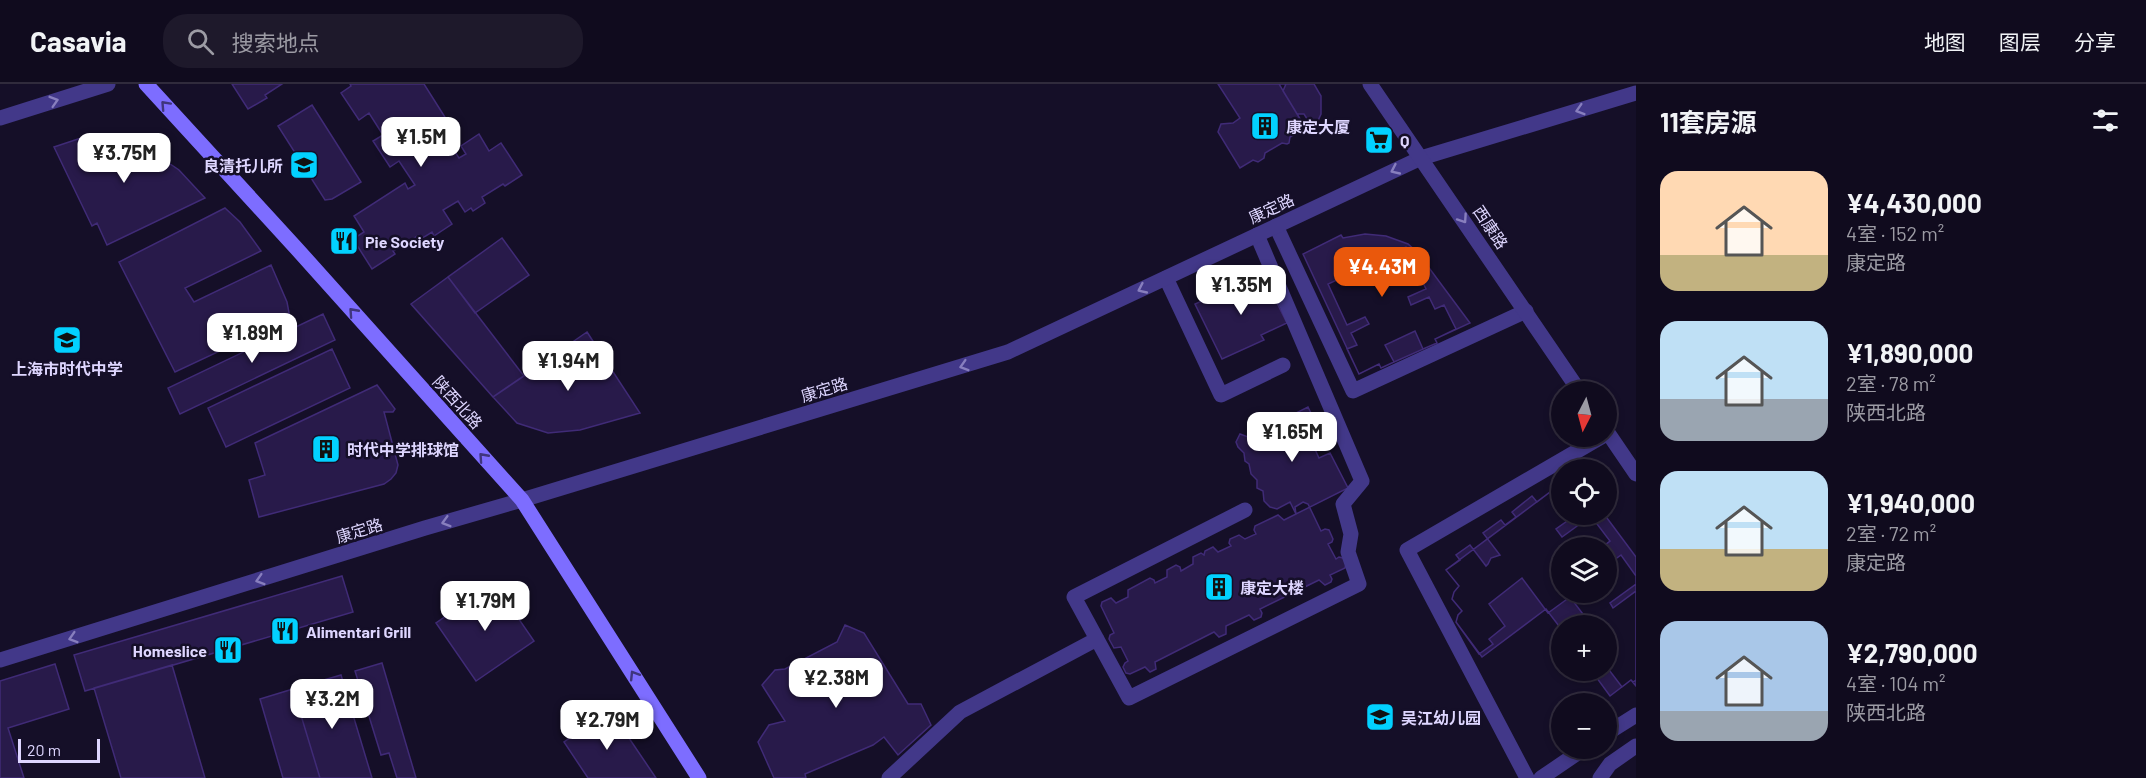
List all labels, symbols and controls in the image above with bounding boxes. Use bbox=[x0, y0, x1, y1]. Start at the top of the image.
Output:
search box bbox=[163, 14, 583, 68]
text: Casavia bbox=[30, 24, 127, 58]
icon: search bbox=[184, 25, 217, 58]
text: 搜索地点 bbox=[232, 29, 320, 55]
text: 地图 bbox=[1924, 29, 1966, 54]
text: 图层 bbox=[1999, 29, 2041, 54]
text: 分享 bbox=[2074, 29, 2116, 54]
one-way arrow bbox=[48, 96, 59, 108]
one-way arrow bbox=[161, 102, 172, 112]
one-way arrow bbox=[1575, 103, 1586, 115]
icon: filters bbox=[2089, 104, 2122, 137]
text: 11套房源 bbox=[1660, 106, 1757, 137]
building icon: 康定大厦 bbox=[1249, 110, 1281, 142]
pin: ¥1.5M bbox=[379, 117, 463, 168]
place label: 康定大厦 bbox=[1286, 117, 1350, 136]
text: ¥1.5M bbox=[395, 124, 447, 148]
supermarket icon: Q bbox=[1363, 124, 1395, 156]
place label: Q bbox=[1400, 131, 1410, 150]
pin: ¥3.75M bbox=[75, 133, 173, 184]
text: ¥3.75M bbox=[92, 140, 156, 164]
school or university icon: 良清托儿所 bbox=[288, 149, 320, 181]
place label: 良清托儿所 bbox=[203, 156, 283, 175]
one-way arrow bbox=[1390, 163, 1401, 175]
text: ¥4,430,000 bbox=[1846, 187, 1982, 218]
street label: 康定路 bbox=[1245, 189, 1297, 227]
icon: home bbox=[1708, 195, 1780, 267]
street label: 西康路 bbox=[1470, 202, 1512, 252]
one-way arrow bbox=[1456, 212, 1467, 223]
text: 4室 · 152 m² bbox=[1846, 221, 1944, 245]
restaurant icon: Pie Society bbox=[328, 225, 360, 257]
place label: Pie Society bbox=[365, 232, 444, 251]
pin: ¥4.43M bbox=[1333, 247, 1431, 298]
text: 康定路 bbox=[1846, 250, 1906, 274]
text: ¥4.43M bbox=[1348, 254, 1416, 278]
pin: ¥1.35M bbox=[1192, 265, 1290, 316]
text: ¥1.35M bbox=[1210, 272, 1272, 296]
one-way arrow bbox=[1138, 281, 1149, 293]
one-way arrow bbox=[349, 308, 360, 318]
pin: ¥1.89M bbox=[203, 313, 301, 364]
text: ¥1.89M bbox=[221, 320, 283, 344]
school or university icon: 上海市时代中学 bbox=[51, 324, 83, 356]
text: ¥1,890,000 bbox=[1846, 337, 1973, 368]
pin: ¥1.94M bbox=[519, 341, 617, 392]
icon: home bbox=[1708, 345, 1780, 417]
text: ¥1.94M bbox=[536, 348, 600, 372]
place label: 上海市时代中学 bbox=[11, 359, 123, 378]
one-way arrow bbox=[959, 359, 970, 371]
text: 2室 · 78 m² bbox=[1846, 371, 1936, 395]
street label: 陕西北路 bbox=[430, 372, 486, 432]
street label: 康定路 bbox=[798, 373, 850, 405]
north arrow bbox=[1551, 381, 1617, 447]
map controls bbox=[1551, 381, 1617, 759]
text: 陕西北路 bbox=[1846, 400, 1926, 424]
pin: ¥1.65M bbox=[1243, 412, 1341, 463]
text: ¥1.65M bbox=[1261, 419, 1323, 443]
building icon: 时代中学排球馆 bbox=[310, 433, 342, 465]
place label: 时代中学排球馆 bbox=[347, 440, 459, 459]
one-way arrow bbox=[479, 453, 490, 464]
button: locate bbox=[1551, 459, 1617, 525]
text: ¥1,940,000 bbox=[1846, 487, 1975, 518]
icon: home bbox=[1708, 495, 1780, 567]
street label: 康定路 bbox=[333, 514, 385, 546]
one-way arrow bbox=[441, 515, 452, 527]
text: 2室 · 72 m² bbox=[1846, 521, 1936, 545]
button: layers bbox=[1551, 537, 1617, 603]
text: 康定路 bbox=[1846, 550, 1906, 574]
building icon: 康定大楼 bbox=[1203, 571, 1235, 603]
one-way arrow bbox=[255, 572, 266, 585]
place label: 康定大楼 bbox=[1240, 578, 1304, 597]
pin: ¥1.79M bbox=[436, 581, 534, 632]
text: ¥1.79M bbox=[454, 588, 516, 612]
restaurant icon: Alimentari Grill bbox=[269, 615, 301, 647]
button: + bbox=[1551, 615, 1617, 681]
place label: Alimentari Grill bbox=[306, 622, 411, 641]
one-way arrow bbox=[68, 630, 79, 643]
restaurant icon: Homeslice bbox=[212, 634, 244, 666]
text: ¥2,790,000 bbox=[1846, 637, 1977, 668]
place label: Homeslice bbox=[133, 641, 207, 660]
icon: home bbox=[1708, 645, 1780, 717]
pin: ¥2.38M bbox=[787, 658, 885, 709]
text: ¥2.38M bbox=[803, 665, 869, 689]
one-way arrow bbox=[630, 671, 641, 682]
text: 4室 · 104 m² bbox=[1846, 671, 1946, 695]
pin: ¥3.2M bbox=[290, 679, 374, 730]
text: ¥3.2M bbox=[304, 686, 360, 710]
button: − bbox=[1551, 693, 1617, 759]
pin: ¥2.79M bbox=[558, 700, 656, 751]
text: 陕西北路 bbox=[1846, 700, 1926, 724]
school or university icon: 吴江幼儿园 bbox=[1364, 701, 1396, 733]
text: ¥2.79M bbox=[574, 707, 640, 731]
place label: 吴江幼儿园 bbox=[1401, 708, 1481, 727]
scale bar bbox=[18, 736, 100, 764]
text: 20 m bbox=[27, 740, 61, 759]

